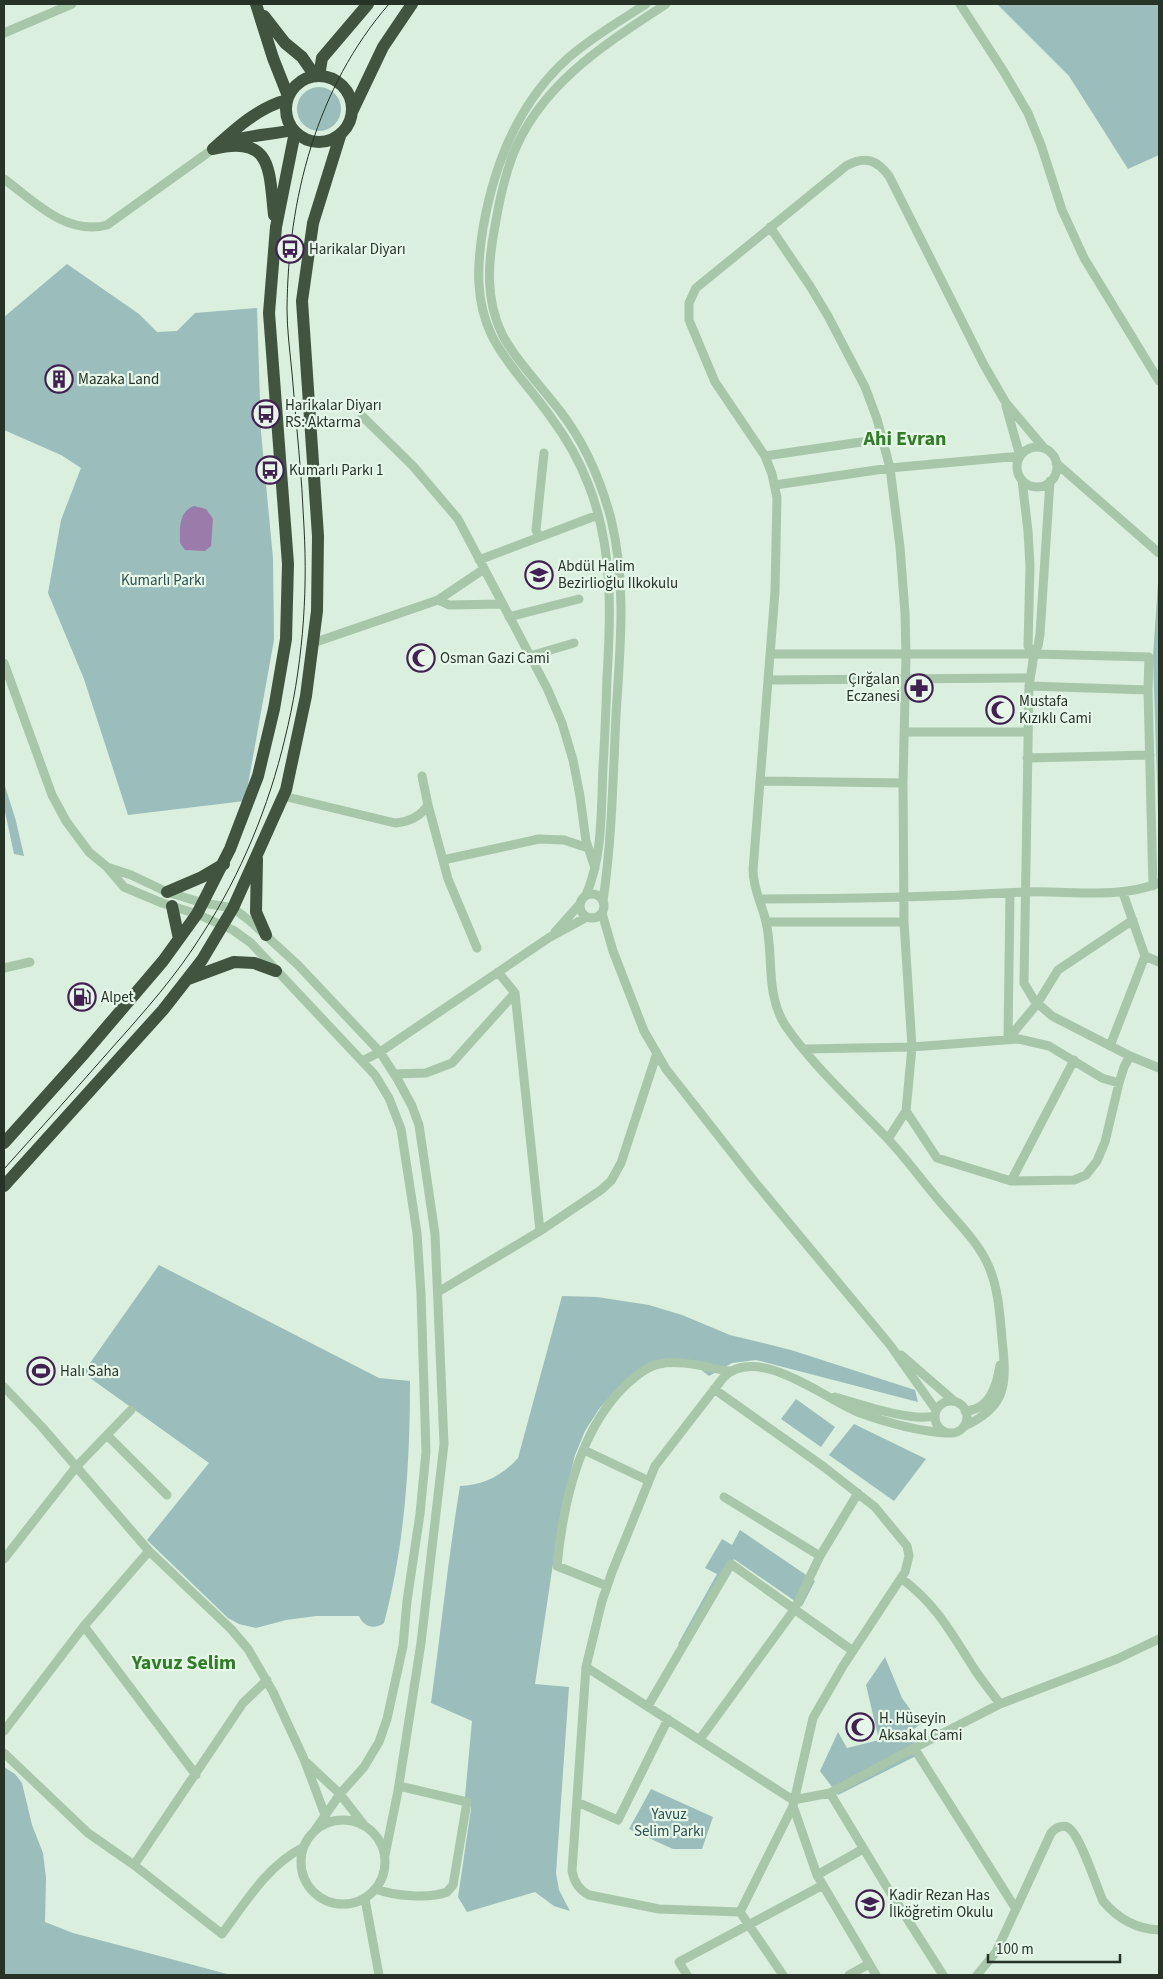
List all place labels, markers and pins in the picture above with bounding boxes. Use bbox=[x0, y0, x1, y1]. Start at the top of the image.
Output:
bus stop icon: Harikalar Diyarı bbox=[275, 234, 305, 264]
place label: Harikalar Diyarı bbox=[309, 239, 406, 260]
building icon: Mazaka Land bbox=[44, 364, 74, 394]
place label: Mazaka Land bbox=[78, 369, 159, 390]
place label: Harikalar Diyarı RS: Aktarma bbox=[285, 395, 382, 433]
bus stop icon: Harikalar Diyarı RS: Aktarma bbox=[251, 399, 281, 429]
bus stop icon: Kumarlı Parkı 1 bbox=[255, 455, 285, 485]
place label: Kumarlı Parkı 1 bbox=[289, 460, 384, 481]
place label: Abdül Halim Bezirlioğlu Ilkokulu bbox=[558, 556, 678, 594]
school or university icon: Abdül Halim Bezirlioğlu Ilkokulu bbox=[524, 560, 554, 590]
mosque icon: Osman Gazi Cami bbox=[406, 643, 436, 673]
place label: Osman Gazi Cami bbox=[440, 648, 550, 669]
place label: Çırğalan Eczanesi bbox=[846, 669, 900, 707]
pharmacy icon: Çırğalan Eczanesi bbox=[904, 673, 934, 703]
place label: Mustafa Kızıklı Cami bbox=[1019, 691, 1092, 729]
mosque icon: Mustafa Kızıklı Cami bbox=[985, 695, 1015, 725]
fuel station icon: Alpet bbox=[67, 982, 97, 1012]
place label: Alpet bbox=[101, 987, 134, 1008]
sports icon: Halı Saha bbox=[26, 1356, 56, 1386]
place label: Halı Saha bbox=[60, 1361, 119, 1382]
place label: H. Hüseyin Aksakal Cami bbox=[879, 1708, 962, 1746]
mosque icon: H. Hüseyin Aksakal Cami bbox=[845, 1712, 875, 1742]
place label: Kadir Rezan Has İlköğretim Okulu bbox=[889, 1885, 993, 1923]
school or university icon: Kadir Rezan Has İlköğretim Okulu bbox=[855, 1889, 885, 1919]

